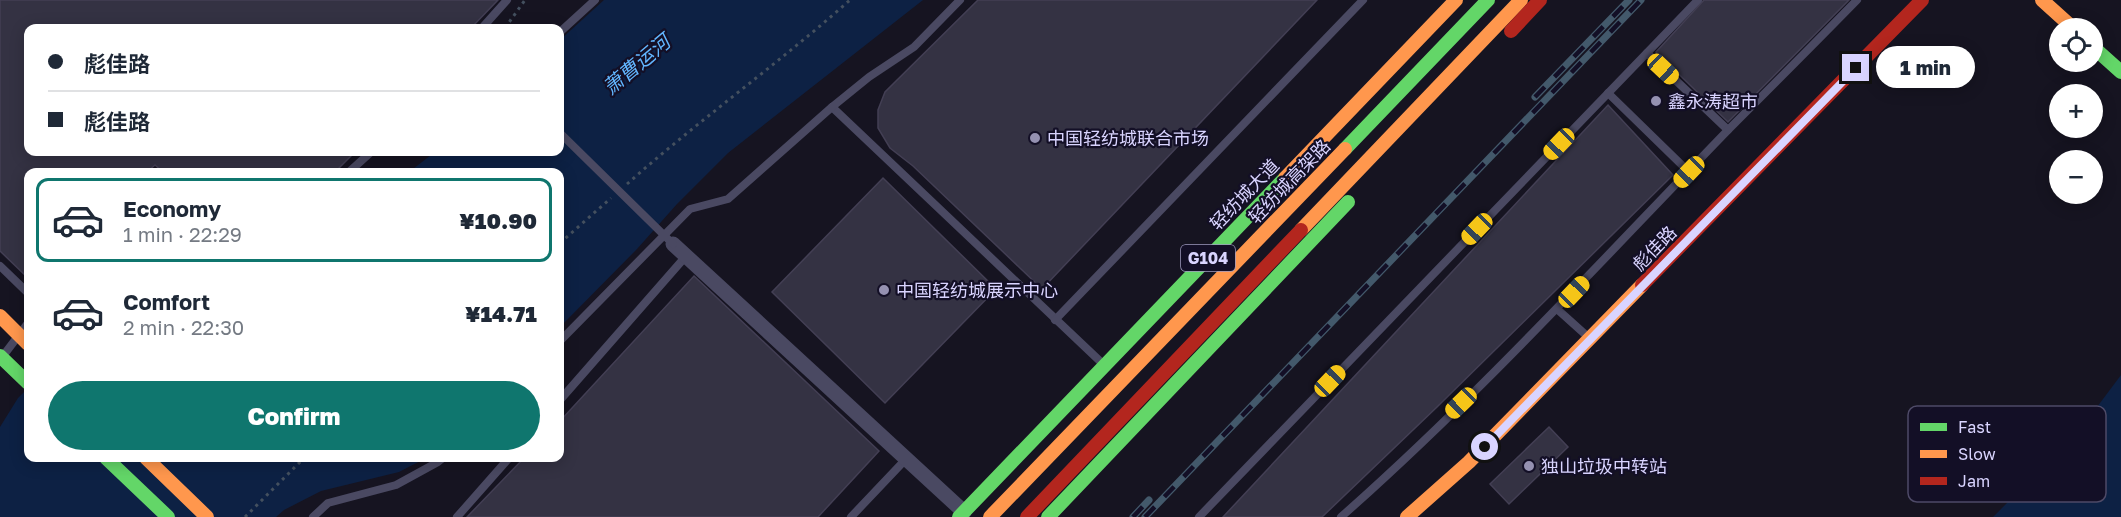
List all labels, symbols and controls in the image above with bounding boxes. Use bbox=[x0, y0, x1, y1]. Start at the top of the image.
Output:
map controls bbox=[2049, 18, 2103, 204]
button: locate bbox=[2049, 18, 2103, 72]
water label: 萧曹运河 bbox=[598, 27, 677, 99]
callout: 1 min bbox=[1877, 47, 1976, 89]
text: 彪佳路 bbox=[84, 50, 150, 77]
car bbox=[1644, 50, 1682, 88]
route end bbox=[1842, 54, 1869, 81]
text: 1 min bbox=[1900, 55, 1951, 79]
button: + bbox=[2049, 84, 2103, 138]
place label: 鑫永涛超市 bbox=[1668, 90, 1758, 112]
marker: 鑫永涛超市 bbox=[1649, 94, 1663, 108]
text: 彪佳路 bbox=[84, 108, 150, 135]
car bbox=[1540, 125, 1578, 163]
place label: 中国轻纺城联合市场 bbox=[1047, 127, 1209, 149]
marker: 中国轻纺城联合市场 bbox=[1028, 131, 1042, 145]
street label: 轻纺城高架路 bbox=[1244, 135, 1334, 227]
button: − bbox=[2049, 150, 2103, 204]
car bbox=[1670, 153, 1708, 191]
street label: 轻纺城大道 bbox=[1205, 154, 1283, 234]
icon: car bbox=[51, 193, 105, 247]
text: Economy bbox=[123, 195, 221, 222]
text: ¥10.90 bbox=[459, 207, 537, 234]
car bbox=[1458, 210, 1496, 248]
street label: 彪佳路 bbox=[1627, 221, 1681, 275]
text: 1 min · 22:29 bbox=[123, 222, 242, 246]
road number: G104 bbox=[1181, 245, 1235, 271]
car bbox=[1555, 273, 1593, 311]
place label: 中国轻纺城展示中心 bbox=[896, 279, 1058, 301]
marker: 中国轻纺城展示中心 bbox=[877, 283, 891, 297]
icon: car bbox=[51, 286, 105, 340]
text: Comfort bbox=[123, 288, 210, 315]
text: ¥14.71 bbox=[465, 300, 537, 327]
text: 2 min · 22:30 bbox=[123, 315, 244, 339]
car bbox=[1311, 362, 1349, 400]
button: Confirm bbox=[48, 381, 540, 450]
car bbox=[1442, 384, 1480, 422]
legend bbox=[1908, 406, 2106, 502]
text: Fast bbox=[1958, 417, 1991, 437]
route start bbox=[1471, 433, 1498, 460]
text: Slow bbox=[1958, 444, 1996, 464]
place label: 独山垃圾中转站 bbox=[1541, 455, 1667, 477]
marker: 独山垃圾中转站 bbox=[1522, 459, 1536, 473]
text: Jam bbox=[1958, 471, 1990, 491]

